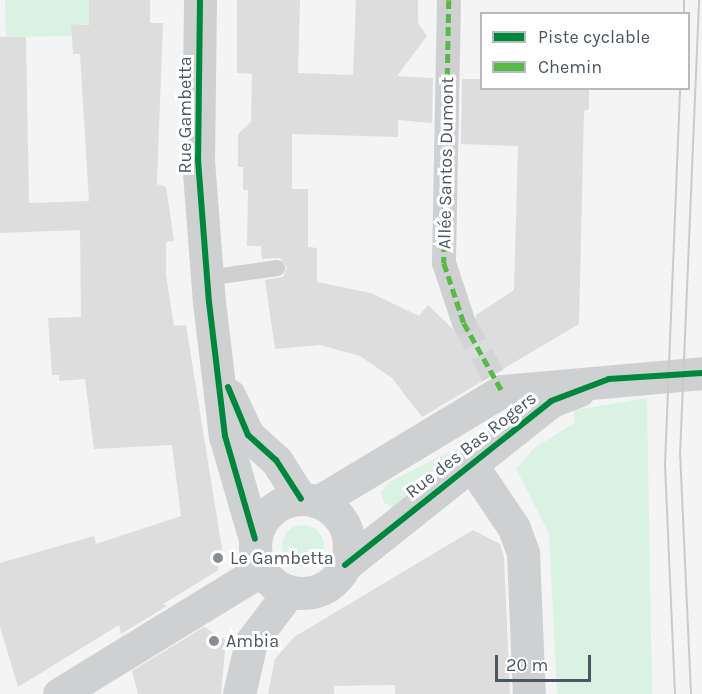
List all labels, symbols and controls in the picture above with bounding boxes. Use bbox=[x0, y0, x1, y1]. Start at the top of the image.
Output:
legend bbox=[480, 12, 690, 90]
text: Piste cyclable bbox=[538, 26, 650, 48]
street label: Rue Gambetta bbox=[174, 56, 196, 174]
text: Chemin bbox=[538, 56, 602, 78]
street label: Allée Santos Dumont bbox=[434, 77, 458, 249]
street label: Rue des Bas Rogers bbox=[401, 387, 541, 503]
place label: Le Gambetta bbox=[230, 547, 334, 569]
marker: Le Gambetta bbox=[211, 551, 225, 565]
place label: Ambia bbox=[226, 630, 279, 652]
marker: Ambia bbox=[207, 634, 221, 648]
scale bar bbox=[498, 643, 594, 681]
text: 20 m bbox=[506, 654, 548, 676]

